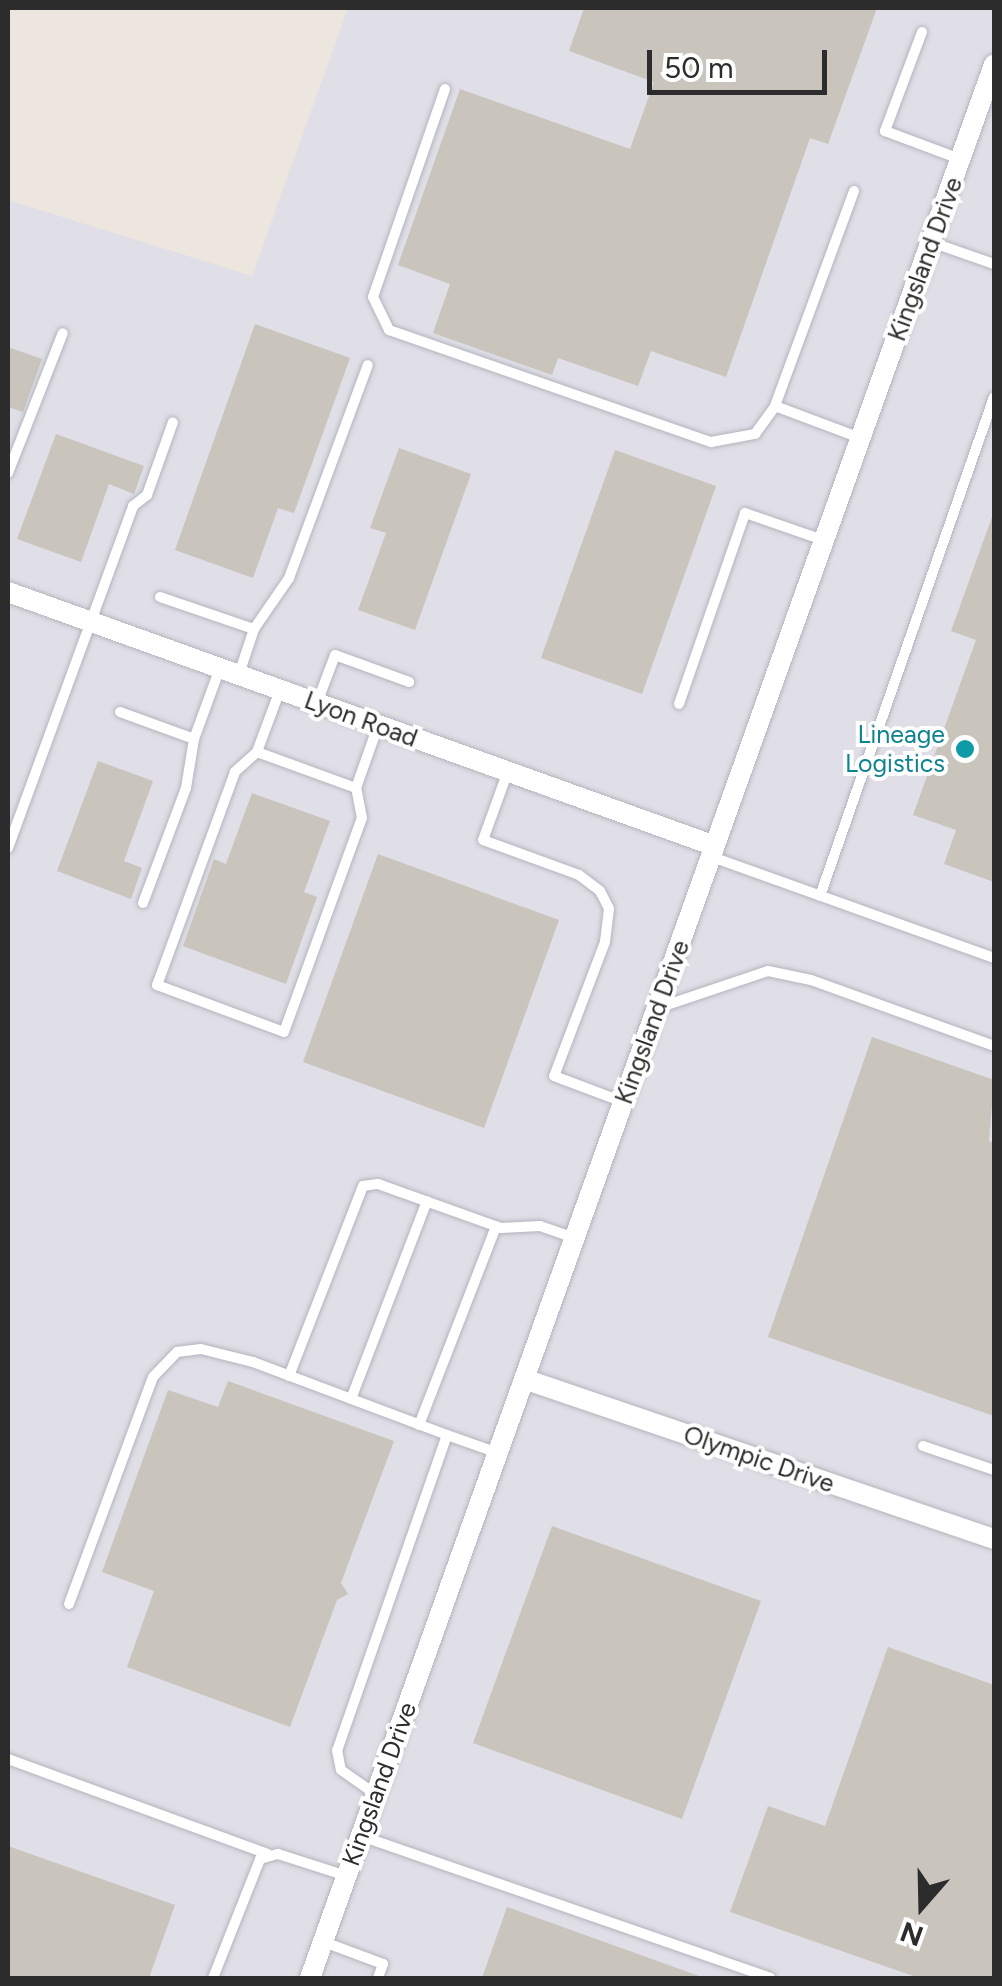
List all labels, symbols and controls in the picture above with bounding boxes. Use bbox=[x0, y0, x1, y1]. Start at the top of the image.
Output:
scale bar bbox=[652, 30, 832, 92]
text: 50 m bbox=[664, 49, 733, 86]
street label: Kingsland Drive bbox=[881, 173, 969, 345]
street label: Lyon Road bbox=[300, 685, 422, 753]
place label: Lineage Logistics bbox=[845, 720, 945, 779]
marker: Lineage Logistics bbox=[954, 738, 976, 760]
street label: Kingsland Drive bbox=[608, 936, 696, 1108]
street label: Olympic Drive bbox=[680, 1419, 838, 1499]
street label: Kingsland Drive bbox=[335, 1698, 423, 1870]
north arrow bbox=[872, 1856, 972, 1956]
text: N bbox=[896, 1915, 928, 1954]

